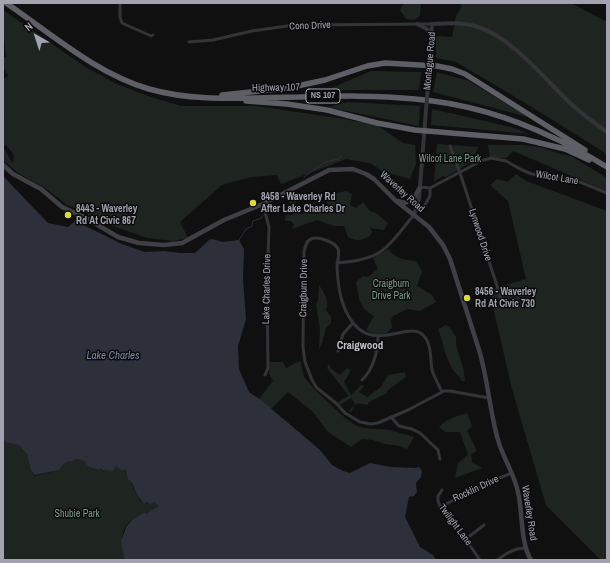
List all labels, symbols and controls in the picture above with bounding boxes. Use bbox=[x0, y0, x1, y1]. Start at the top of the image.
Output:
north arrow bbox=[16, 16, 56, 56]
text: N bbox=[22, 19, 35, 34]
street label: Cono Drive bbox=[289, 19, 331, 33]
street label: Montague Road bbox=[421, 31, 439, 91]
street label: Highway 107 bbox=[252, 82, 300, 94]
road number: NS 107 bbox=[306, 89, 340, 103]
park label: Wilcot Lane Park bbox=[419, 153, 481, 165]
street label: Wilcot Lane bbox=[535, 168, 579, 188]
street label: Waverley Road bbox=[377, 169, 427, 215]
place label: 8458 - Waverley Rd After Lake Charles Dr bbox=[261, 191, 345, 214]
marker: 8458 - Waverley Rd After Lake Charles Dr bbox=[248, 198, 258, 208]
place label: 8443 - Waverley Rd At Civic 867 bbox=[76, 203, 137, 226]
street label: Lynwood Drive bbox=[466, 207, 494, 263]
marker: 8443 - Waverley Rd At Civic 867 bbox=[63, 210, 73, 220]
street label: Lake Charles Drive bbox=[260, 254, 274, 324]
street label: Craigburn Drive bbox=[297, 259, 311, 317]
park label: Craigburn Drive Park bbox=[372, 278, 410, 302]
place label: 8456 - Waverley Rd At Civic 730 bbox=[475, 286, 536, 310]
marker: 8456 - Waverley Rd At Civic 730 bbox=[462, 293, 472, 303]
district label: Craigwood bbox=[337, 339, 383, 353]
water label: Lake Charles bbox=[86, 349, 140, 363]
street label: Rocklin Drive bbox=[451, 473, 501, 505]
street label: Waverley Road bbox=[519, 485, 539, 541]
street label: Twilight Lane bbox=[436, 502, 474, 548]
park label: Shubie Park bbox=[54, 508, 100, 520]

